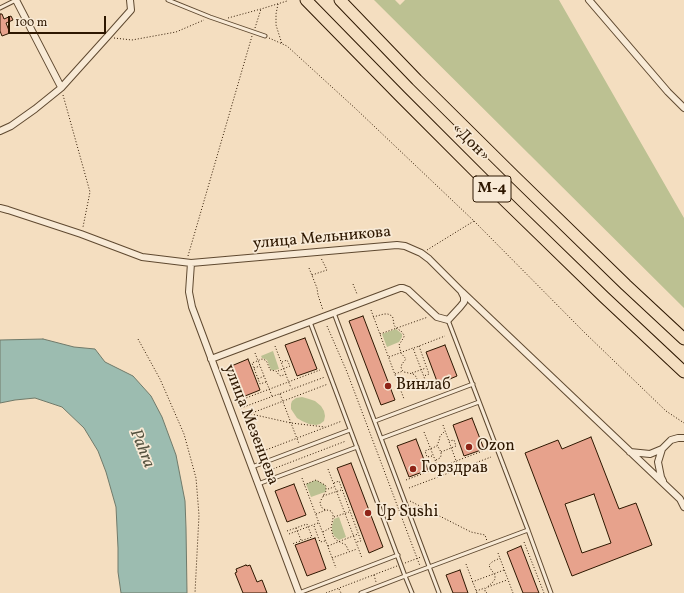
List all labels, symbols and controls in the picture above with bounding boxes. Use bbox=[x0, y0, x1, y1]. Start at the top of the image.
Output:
scale bar bbox=[10, 8, 108, 34]
text: 100 m bbox=[15, 15, 47, 31]
street label: «Дон» bbox=[447, 120, 493, 166]
road number: М-4 bbox=[473, 176, 511, 202]
street label: улица Мельникова bbox=[252, 223, 392, 255]
street label: улица Мезенцева bbox=[218, 362, 282, 488]
place label: Винлаб bbox=[396, 376, 451, 396]
marker: Винлаб bbox=[383, 381, 393, 391]
water label: Pahra bbox=[124, 427, 158, 471]
place label: Ozon bbox=[477, 437, 515, 457]
marker: Ozon bbox=[464, 442, 474, 452]
place label: Горздрав bbox=[421, 459, 488, 479]
marker: Горздрав bbox=[408, 464, 418, 474]
place label: Up Sushi bbox=[376, 503, 438, 523]
marker: Up Sushi bbox=[363, 508, 373, 518]

